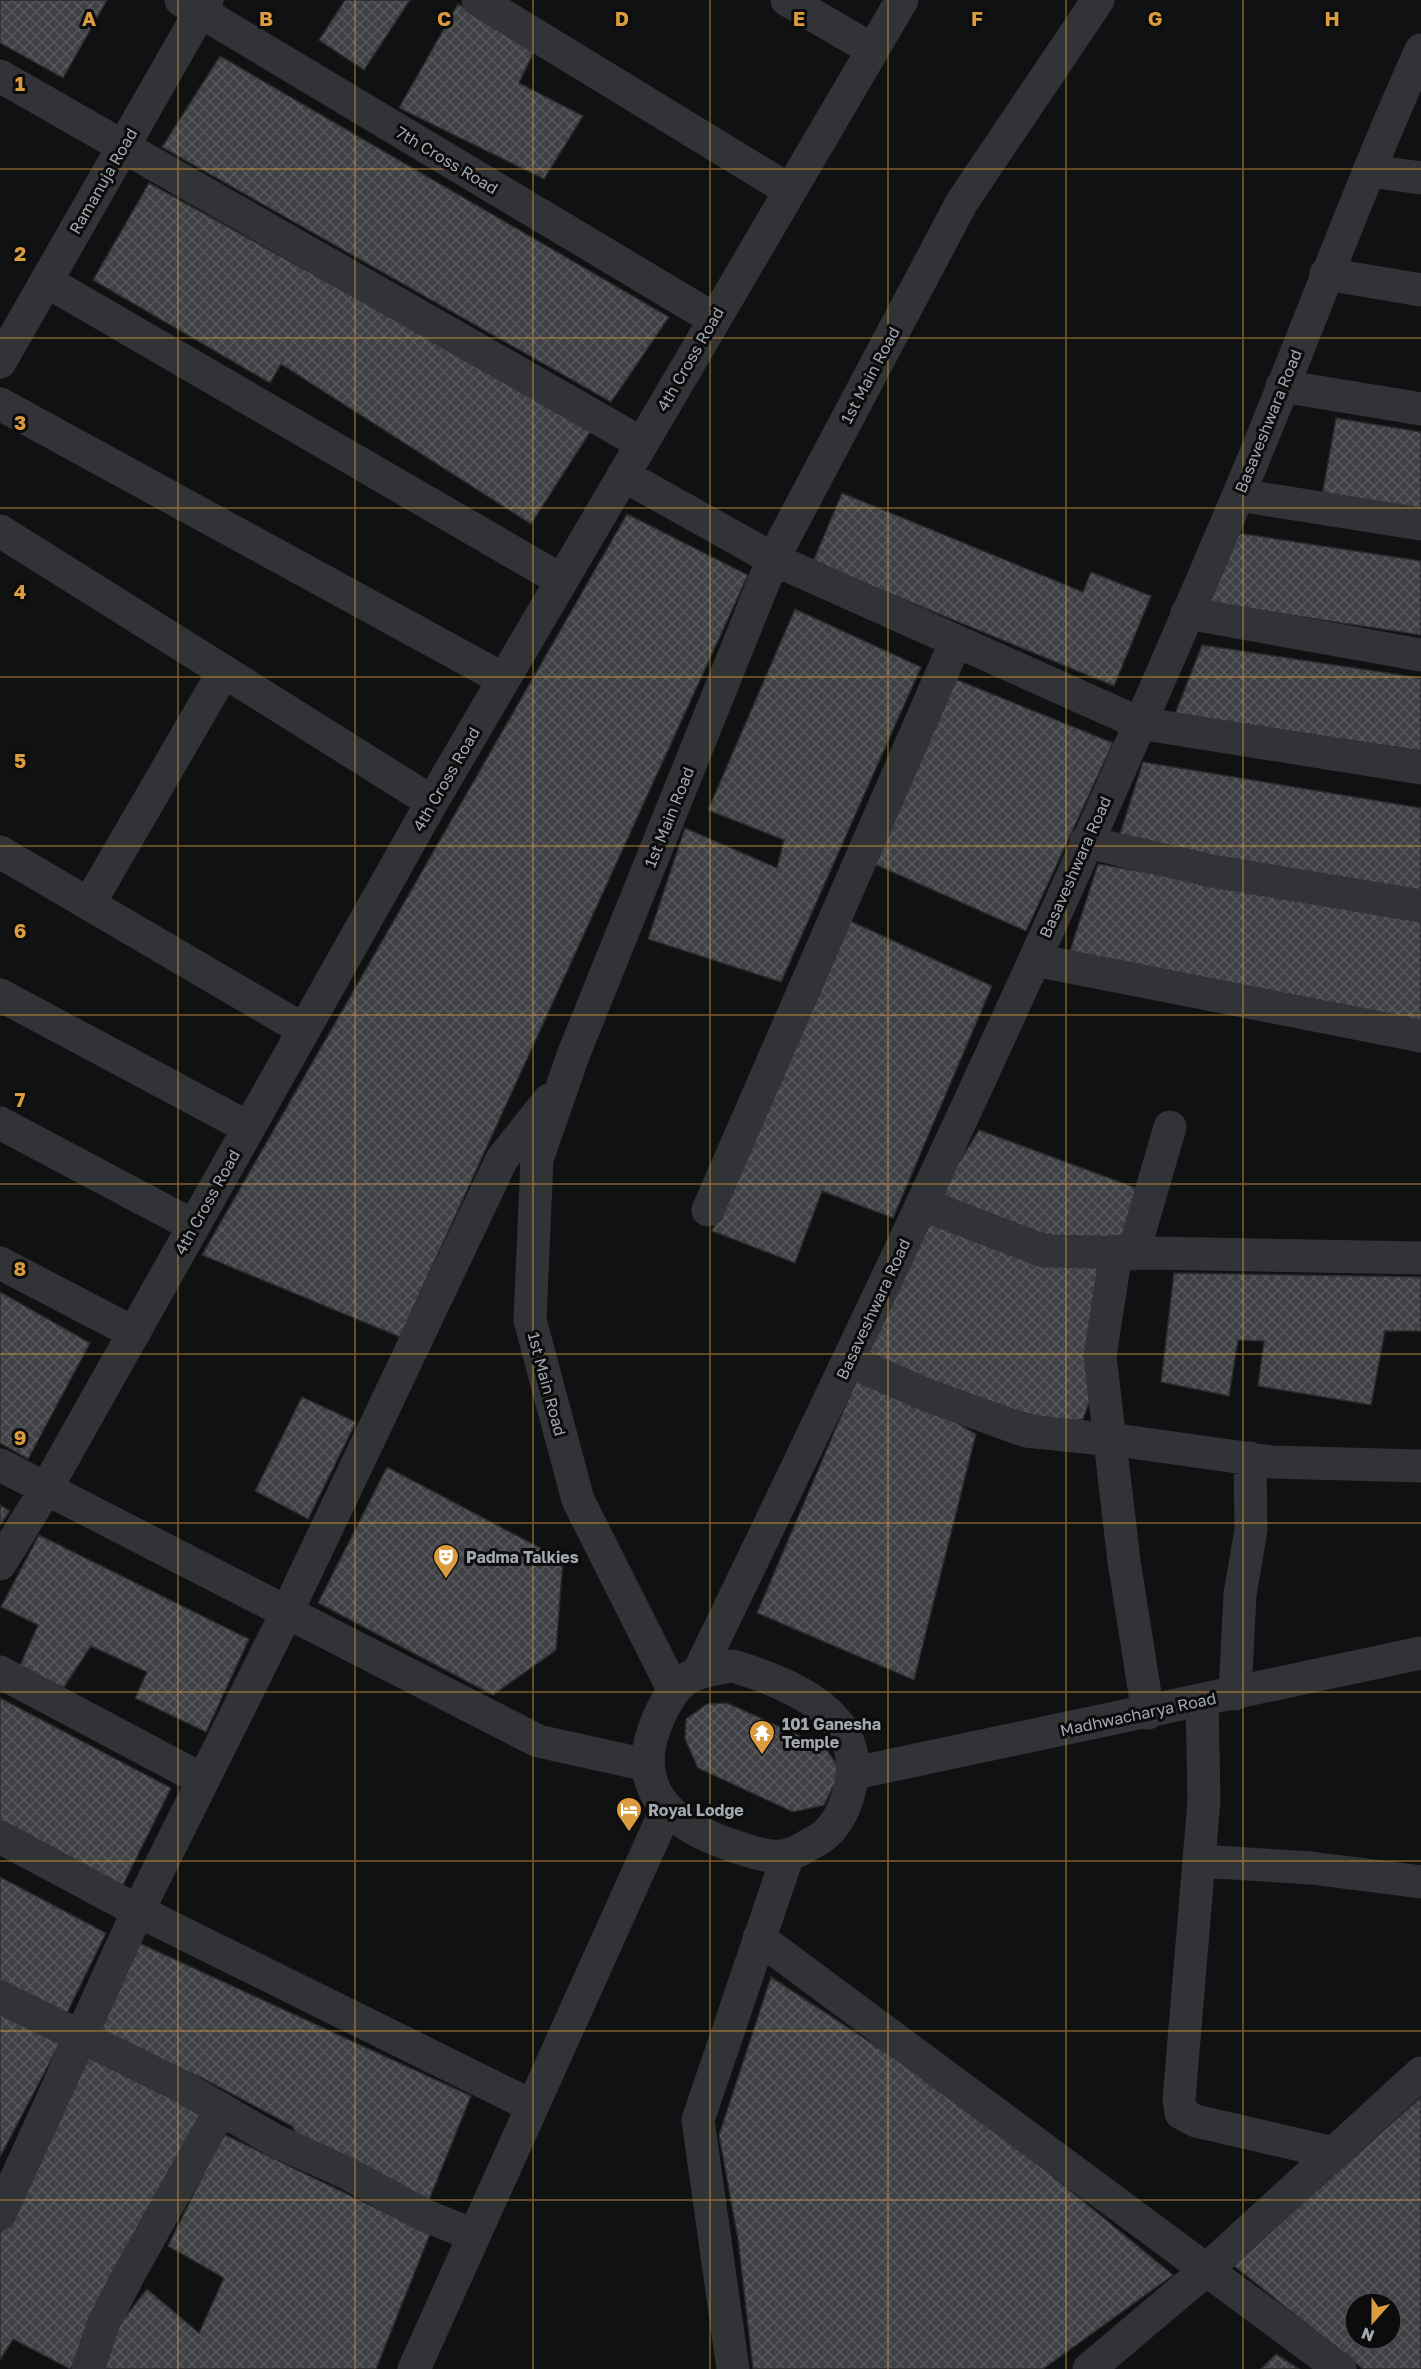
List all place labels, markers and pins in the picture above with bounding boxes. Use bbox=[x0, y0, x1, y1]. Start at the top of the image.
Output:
theatre icon: Padma Talkies bbox=[431, 1542, 461, 1580]
place label: Padma Talkies bbox=[466, 1547, 579, 1567]
place label: 101 Ganesha Temple bbox=[782, 1714, 881, 1752]
temple icon: 101 Ganesha Temple bbox=[747, 1718, 777, 1756]
hotel icon: Royal Lodge bbox=[614, 1795, 644, 1833]
place label: Royal Lodge bbox=[648, 1800, 744, 1820]

